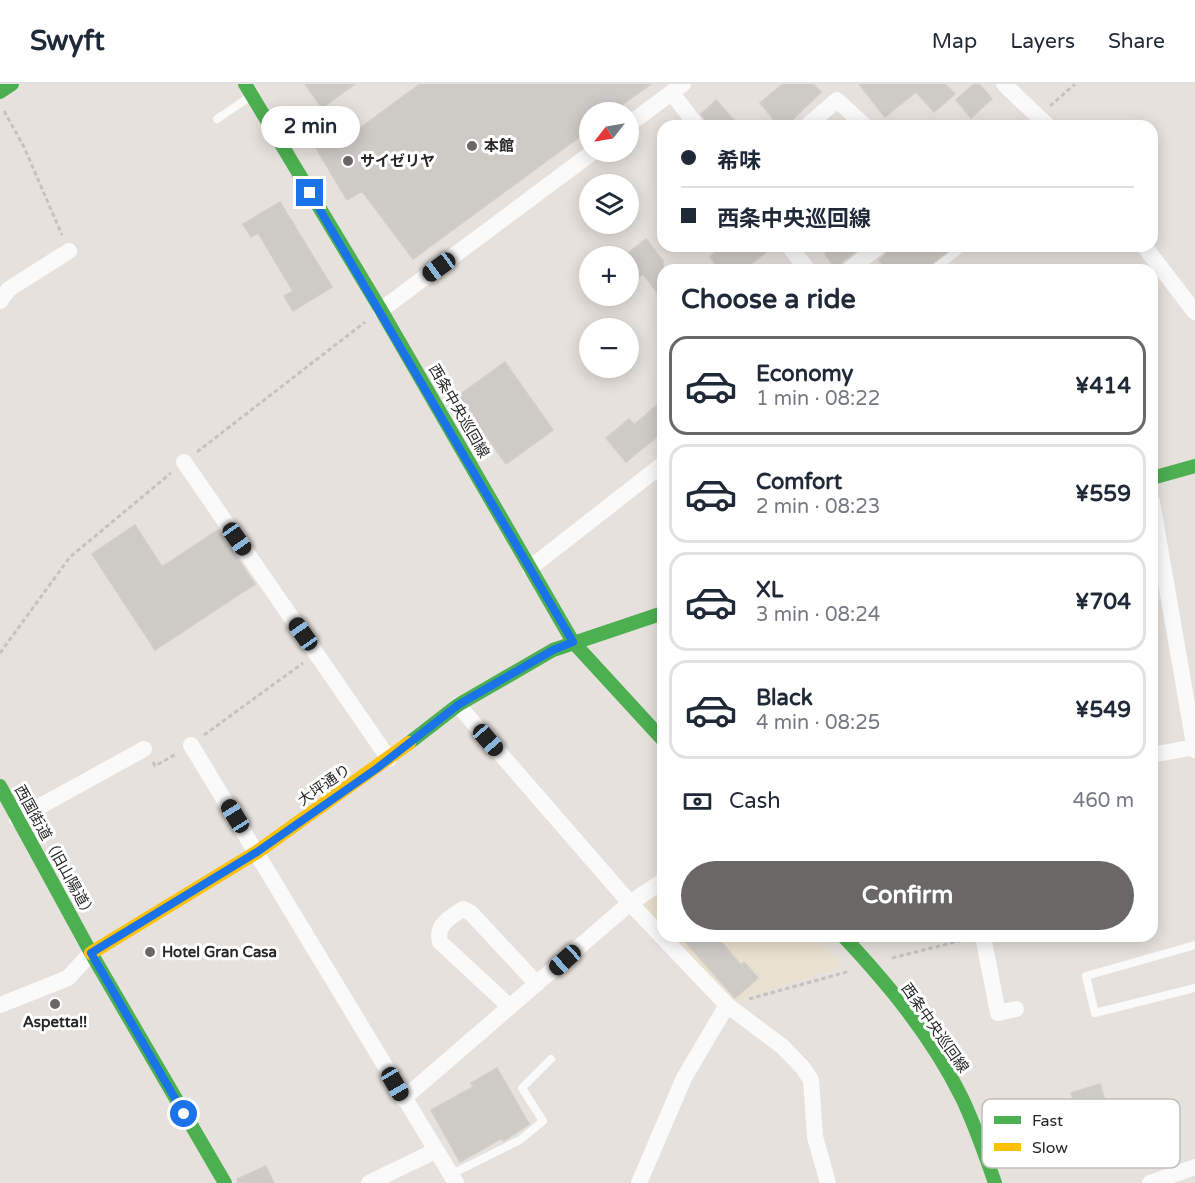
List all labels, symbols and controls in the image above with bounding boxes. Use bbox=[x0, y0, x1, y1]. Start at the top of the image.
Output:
text: Swyft bbox=[30, 24, 105, 58]
text: Map bbox=[932, 29, 977, 54]
text: Layers bbox=[1010, 29, 1075, 54]
text: Share bbox=[1108, 29, 1165, 54]
north arrow bbox=[579, 102, 639, 162]
map controls bbox=[579, 102, 639, 378]
callout: 2 min bbox=[260, 106, 360, 148]
text: 2 min bbox=[284, 115, 337, 139]
place label: 本館 bbox=[484, 137, 514, 155]
marker: 本館 bbox=[465, 139, 479, 153]
text: 希味 bbox=[717, 148, 761, 174]
place label: サイゼリヤ bbox=[360, 152, 435, 170]
marker: サイゼリヤ bbox=[341, 154, 355, 168]
button: layers bbox=[579, 174, 639, 234]
route end bbox=[296, 179, 323, 206]
text: 西条中央巡回線 bbox=[717, 206, 871, 232]
button: + bbox=[579, 246, 639, 306]
car bbox=[419, 249, 459, 285]
text: Choose a ride bbox=[681, 283, 856, 316]
button: − bbox=[579, 318, 639, 378]
icon: car bbox=[684, 359, 738, 413]
street label: 西条中央巡回線 bbox=[425, 361, 493, 461]
text: Economy bbox=[756, 361, 853, 387]
text: ¥414 bbox=[1075, 373, 1131, 399]
text: 1 min · 08:22 bbox=[756, 387, 880, 411]
icon: car bbox=[684, 467, 738, 521]
text: Comfort bbox=[756, 469, 842, 495]
text: ¥559 bbox=[1075, 481, 1131, 507]
text: 2 min · 08:23 bbox=[756, 495, 880, 519]
car bbox=[219, 519, 255, 559]
icon: car bbox=[684, 575, 738, 629]
text: XL bbox=[756, 577, 783, 603]
text: ¥704 bbox=[1075, 589, 1131, 615]
text: 3 min · 08:24 bbox=[756, 603, 880, 627]
car bbox=[285, 614, 321, 654]
icon: car bbox=[684, 683, 738, 737]
text: Black bbox=[756, 685, 813, 711]
text: ¥549 bbox=[1075, 697, 1131, 723]
text: 4 min · 08:25 bbox=[756, 711, 880, 735]
car bbox=[469, 721, 507, 759]
street label: 大坪通り bbox=[294, 760, 354, 810]
street label: 西国街道（旧山陽道） bbox=[11, 782, 99, 922]
icon: cash bbox=[681, 785, 714, 818]
text: Cash bbox=[729, 788, 781, 814]
text: 460 m bbox=[1073, 789, 1134, 813]
car bbox=[218, 796, 252, 836]
button: Confirm bbox=[681, 861, 1134, 930]
car bbox=[546, 941, 584, 979]
place label: Hotel Gran Casa bbox=[162, 943, 277, 961]
marker: Hotel Gran Casa bbox=[143, 945, 157, 959]
street label: 西条中央巡回線 bbox=[898, 980, 972, 1076]
marker: Aspetta!! bbox=[48, 997, 62, 1011]
place label: Aspetta!! bbox=[23, 1013, 87, 1032]
car bbox=[378, 1064, 412, 1104]
legend bbox=[982, 1099, 1180, 1168]
route start bbox=[170, 1100, 197, 1127]
text: Fast bbox=[1032, 1111, 1063, 1131]
text: Slow bbox=[1032, 1138, 1068, 1158]

